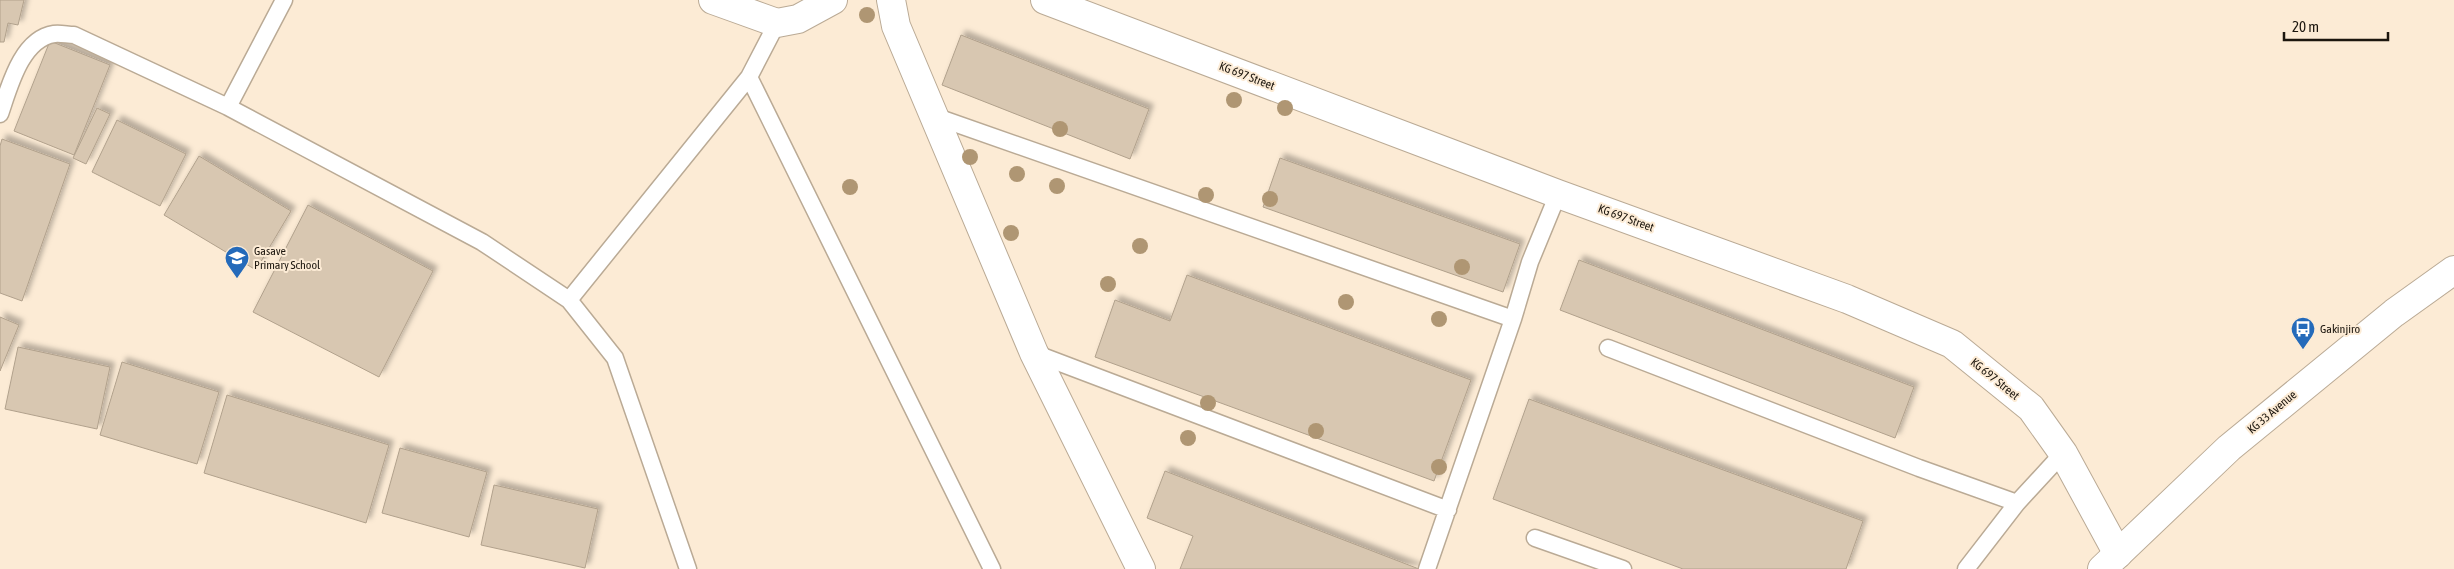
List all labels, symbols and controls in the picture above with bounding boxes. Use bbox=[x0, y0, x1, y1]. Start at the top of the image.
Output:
scale bar bbox=[2284, 10, 2388, 42]
text: 20 m bbox=[2292, 18, 2319, 35]
street label: KG 697 Street bbox=[1217, 59, 1277, 93]
street label: KG 697 Street bbox=[1596, 201, 1656, 235]
place label: Gasave Primary School bbox=[254, 244, 321, 272]
school or university icon: Gasave Primary School bbox=[224, 245, 250, 279]
bus stop icon: Gakinjiro bbox=[2290, 316, 2316, 350]
place label: Gakinjiro bbox=[2320, 322, 2361, 336]
street label: KG 697 Street bbox=[1968, 355, 2023, 403]
street label: KG 33 Avenue bbox=[2245, 387, 2299, 437]

